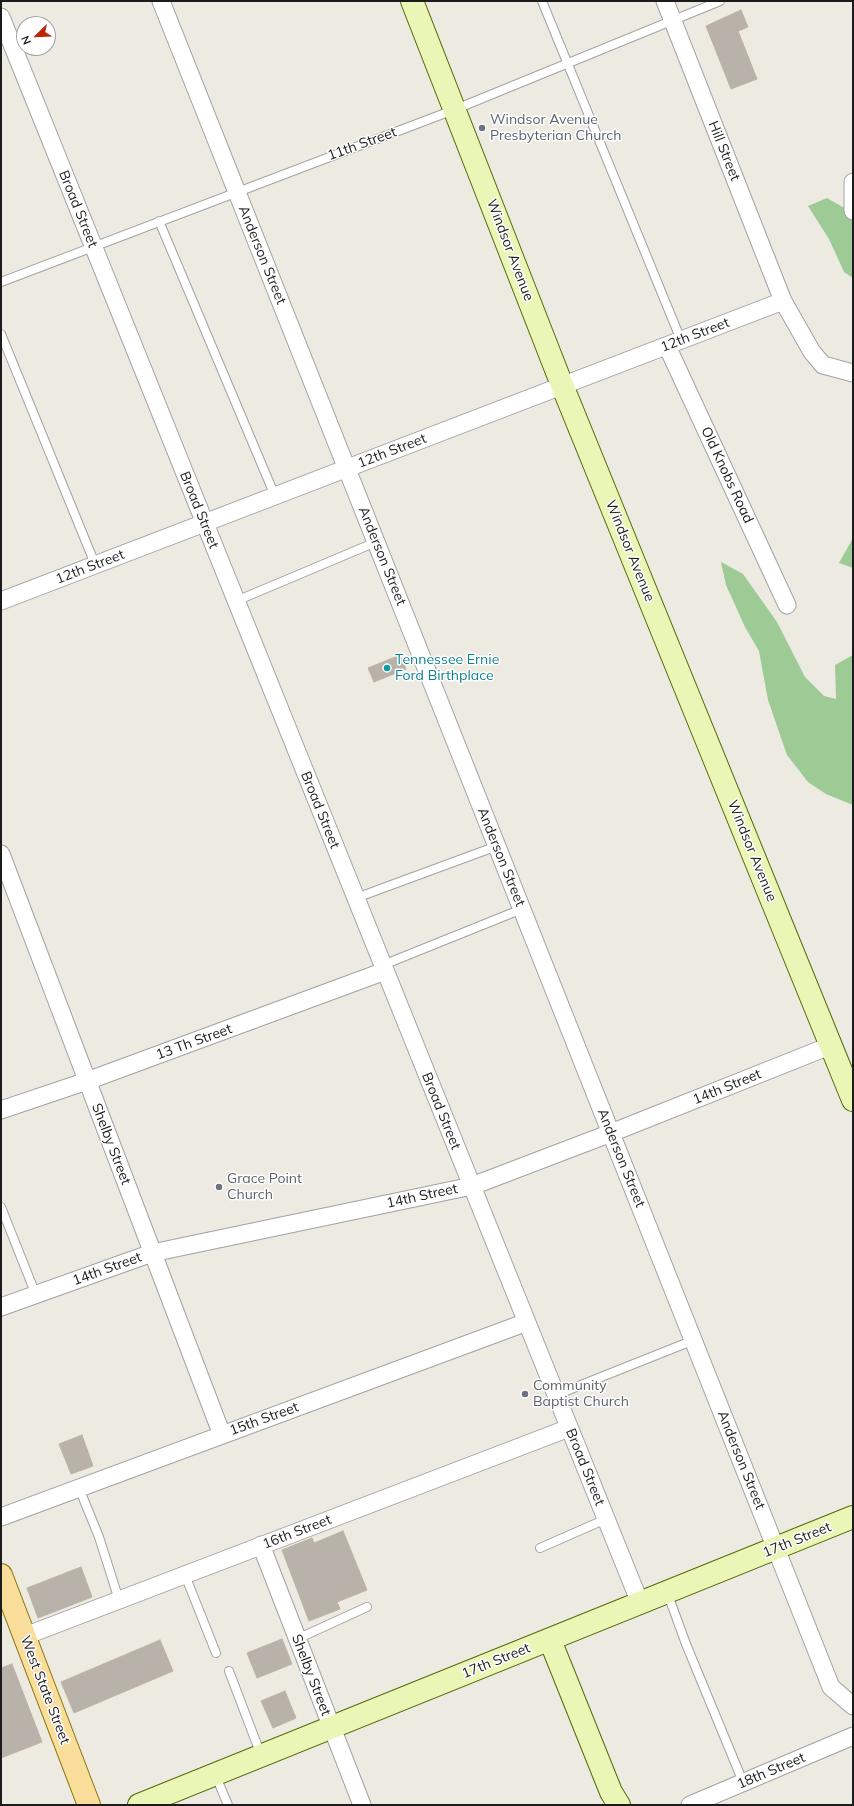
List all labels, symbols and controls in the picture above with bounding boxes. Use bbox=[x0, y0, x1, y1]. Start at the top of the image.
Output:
north arrow bbox=[16, 16, 56, 56]
text: N bbox=[18, 34, 34, 47]
place label: Windsor Avenue Presbyterian Church bbox=[490, 112, 621, 144]
street label: Hill Street bbox=[704, 119, 744, 183]
marker: Windsor Avenue Presbyterian Church bbox=[477, 123, 487, 133]
street label: 11th Street bbox=[325, 124, 399, 164]
street label: Broad Street bbox=[55, 168, 101, 250]
street label: Windsor Avenue bbox=[483, 197, 537, 303]
street label: Anderson Street bbox=[235, 203, 289, 307]
street label: 12th Street bbox=[658, 314, 732, 356]
street label: Old Knobs Road bbox=[697, 424, 757, 526]
street label: 12th Street bbox=[355, 430, 429, 472]
street label: Broad Street bbox=[176, 469, 222, 551]
street label: Windsor Avenue bbox=[602, 498, 658, 604]
street label: Anderson Street bbox=[355, 504, 409, 608]
street label: 12th Street bbox=[53, 546, 127, 588]
place label: Tennessee Ernie Ford Birthplace bbox=[395, 652, 499, 684]
marker: Tennessee Ernie Ford Birthplace bbox=[382, 663, 392, 673]
street label: Broad Street bbox=[297, 769, 343, 851]
street label: Windsor Avenue bbox=[724, 798, 780, 904]
street label: Anderson Street bbox=[474, 805, 528, 909]
street label: 13 Th Street bbox=[154, 1021, 234, 1063]
street label: 14th Street bbox=[690, 1066, 764, 1108]
street label: Broad Street bbox=[418, 1070, 464, 1152]
street label: Shelby Street bbox=[88, 1101, 134, 1187]
street label: Anderson Street bbox=[594, 1106, 648, 1210]
place label: Grace Point Church bbox=[227, 1171, 302, 1204]
street label: 14th Street bbox=[385, 1180, 459, 1212]
marker: Grace Point Church bbox=[214, 1182, 224, 1192]
street label: 14th Street bbox=[70, 1249, 144, 1289]
place label: Community Baptist Church bbox=[533, 1378, 629, 1410]
marker: Community Baptist Church bbox=[520, 1389, 530, 1399]
street label: 15th Street bbox=[227, 1399, 301, 1439]
street label: Anderson Street bbox=[714, 1408, 768, 1512]
street label: Broad Street bbox=[562, 1426, 608, 1508]
street label: 16th Street bbox=[260, 1511, 334, 1553]
street label: 17th Street bbox=[760, 1519, 834, 1561]
street label: Shelby Street bbox=[288, 1632, 334, 1718]
street label: West State Street bbox=[17, 1633, 73, 1747]
street label: 17th Street bbox=[459, 1640, 533, 1682]
street label: 18th Street bbox=[734, 1749, 808, 1793]

